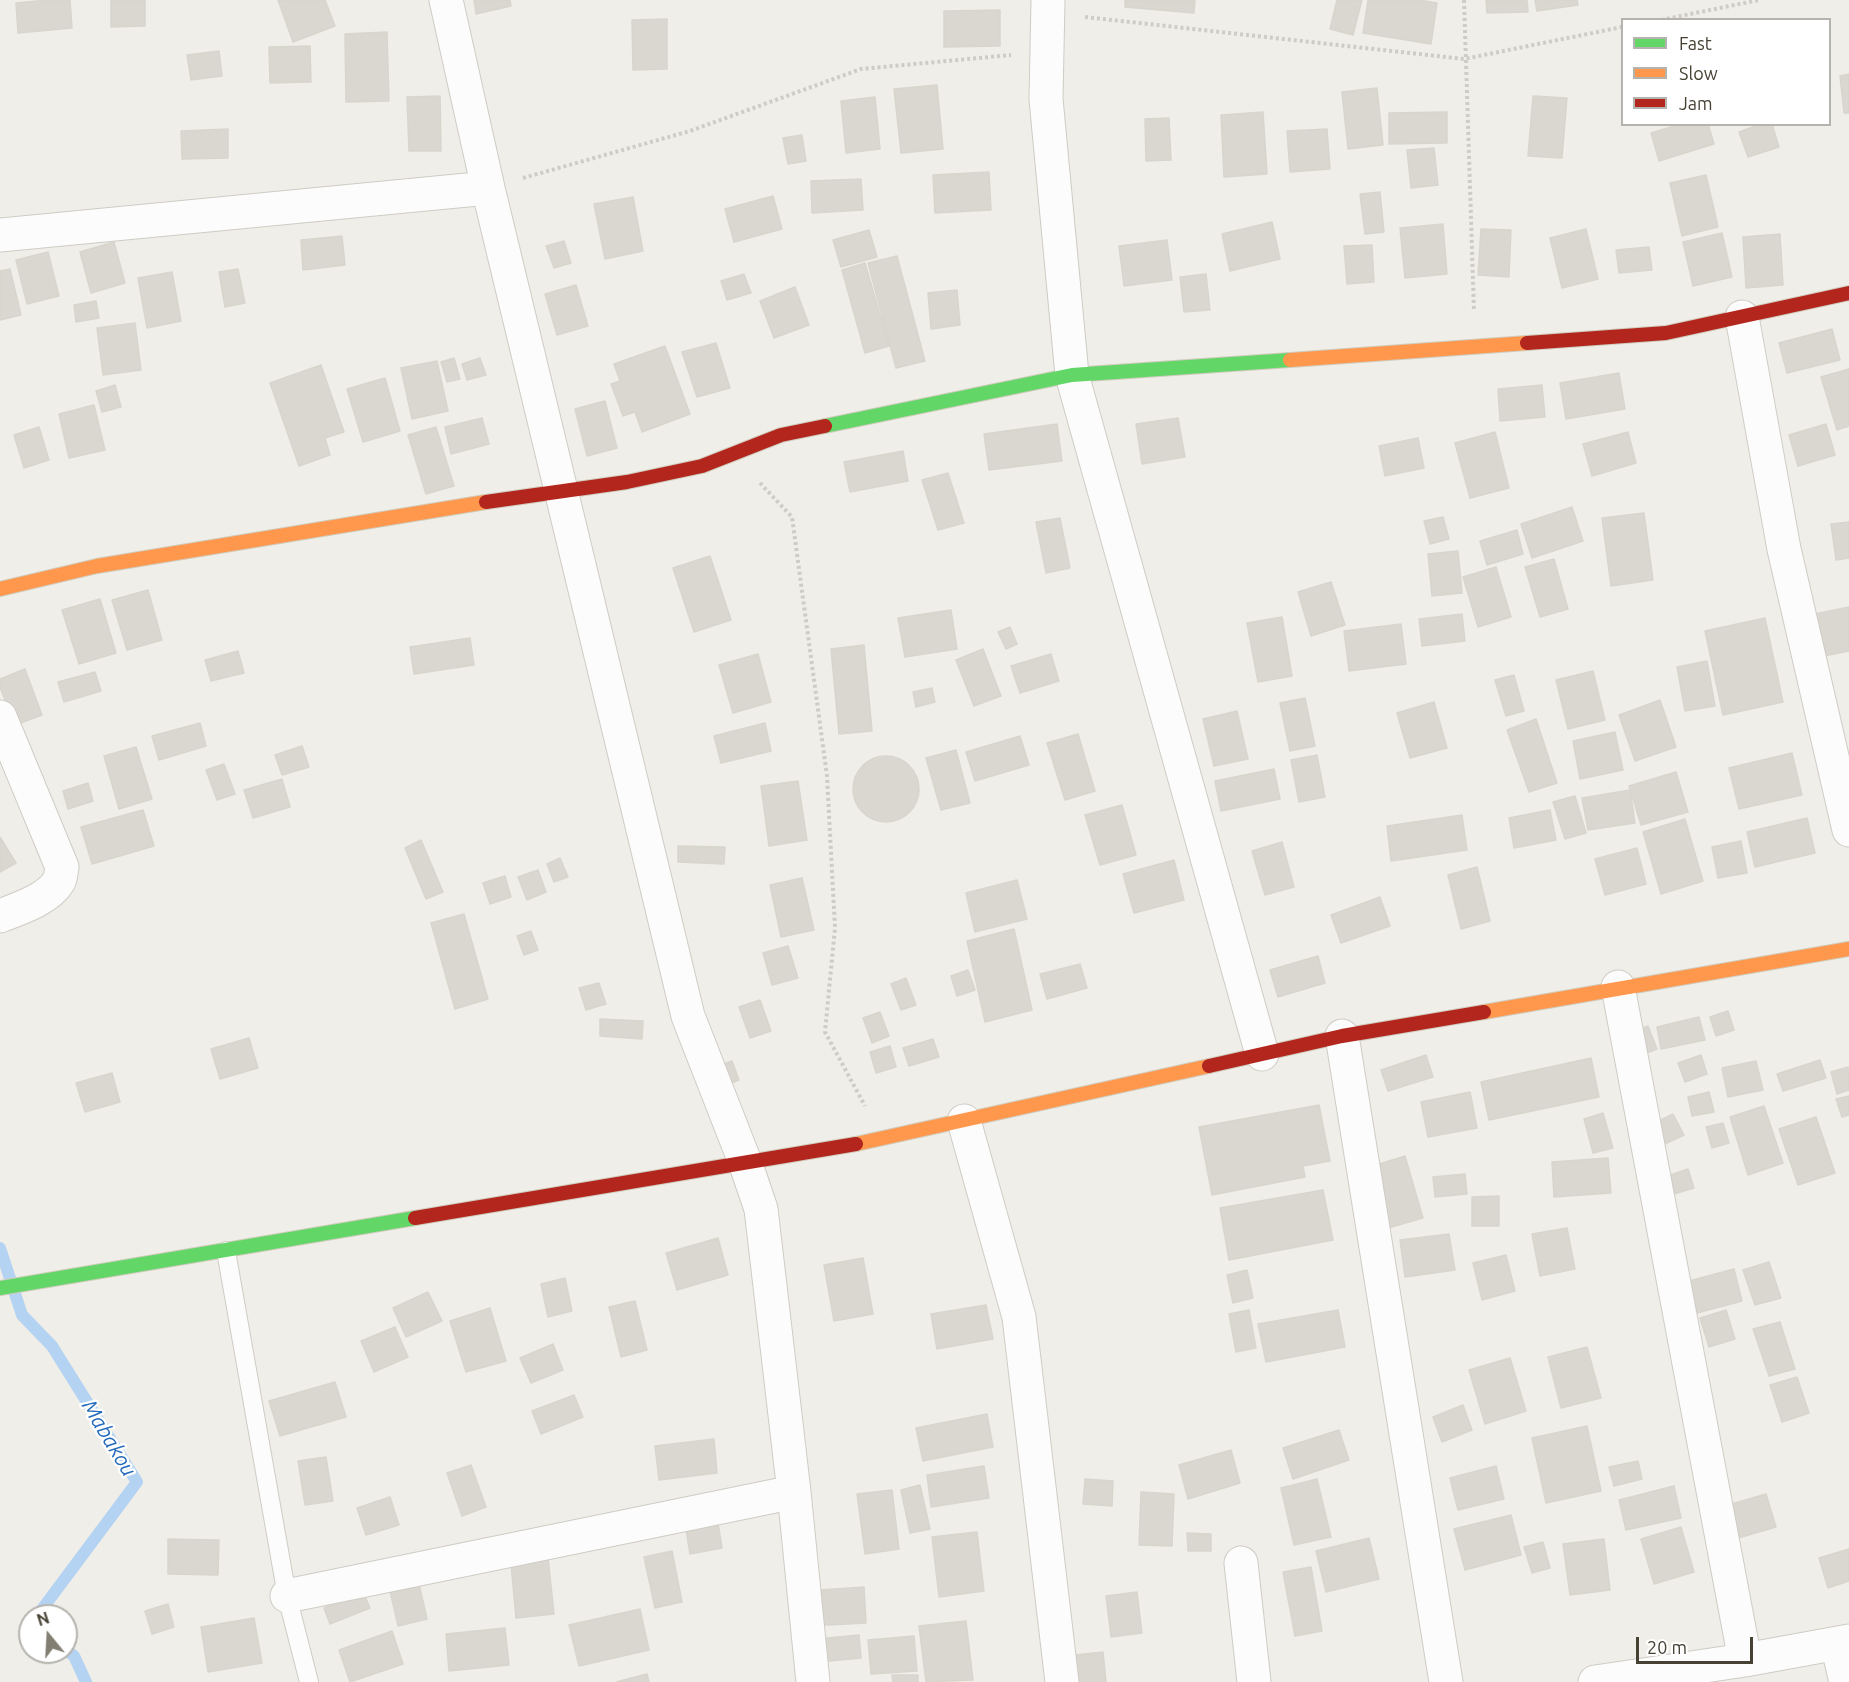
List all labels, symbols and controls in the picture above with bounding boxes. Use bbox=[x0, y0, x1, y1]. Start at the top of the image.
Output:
legend bbox=[1621, 18, 1831, 126]
text: Fast bbox=[1679, 33, 1712, 53]
text: Slow bbox=[1679, 63, 1718, 83]
text: Jam bbox=[1679, 93, 1713, 113]
water label: Mabakou bbox=[76, 1395, 142, 1481]
north arrow bbox=[18, 1604, 78, 1664]
text: N bbox=[35, 1608, 52, 1629]
scale bar bbox=[1639, 1625, 1756, 1663]
text: 20 m bbox=[1647, 1637, 1687, 1657]

